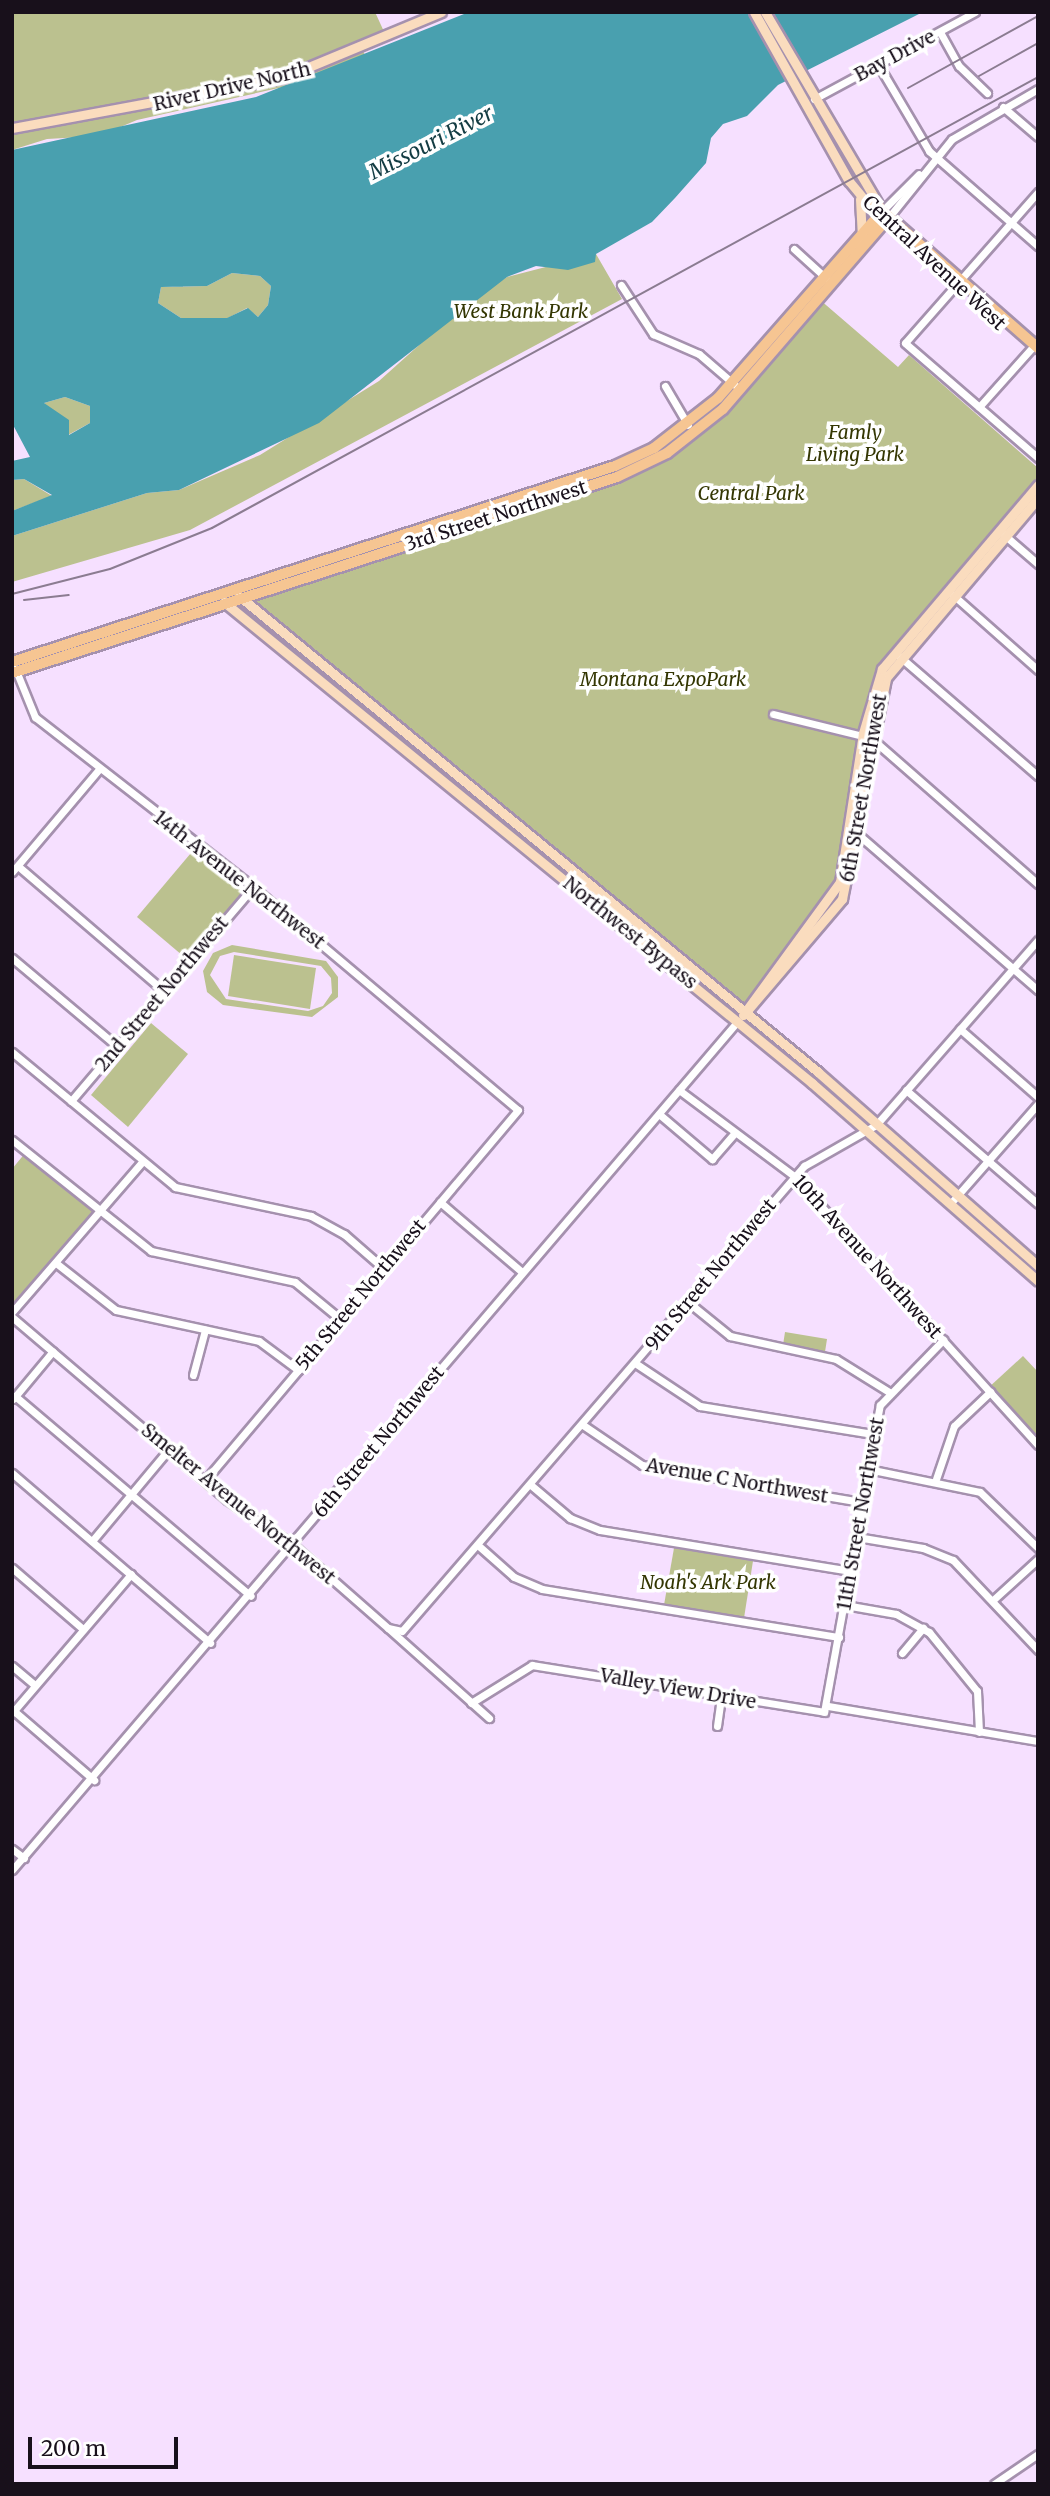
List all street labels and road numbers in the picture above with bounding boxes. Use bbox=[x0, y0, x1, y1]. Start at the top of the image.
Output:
street label: Bay Drive bbox=[851, 25, 939, 87]
street label: River Drive North bbox=[151, 58, 313, 116]
street label: Central Avenue West bbox=[858, 191, 1010, 335]
street label: 3rd Street Northwest bbox=[402, 476, 590, 556]
street label: 6th Street Northwest bbox=[836, 692, 892, 884]
street label: 14th Avenue Northwest bbox=[149, 806, 329, 954]
street label: Northwest Bypass bbox=[558, 872, 702, 994]
street label: 2nd Street Northwest bbox=[91, 912, 233, 1076]
street label: 10th Avenue Northwest bbox=[788, 1171, 946, 1343]
street label: 9th Street Northwest bbox=[641, 1194, 781, 1356]
street label: 5th Street Northwest bbox=[291, 1215, 431, 1375]
street label: 6th Street Northwest bbox=[309, 1362, 449, 1522]
street label: 11th Street Northwest bbox=[833, 1416, 889, 1612]
street label: Smelter Avenue Northwest bbox=[136, 1419, 340, 1589]
street label: Avenue C Northwest bbox=[644, 1454, 830, 1508]
street label: Valley View Drive bbox=[598, 1664, 758, 1714]

